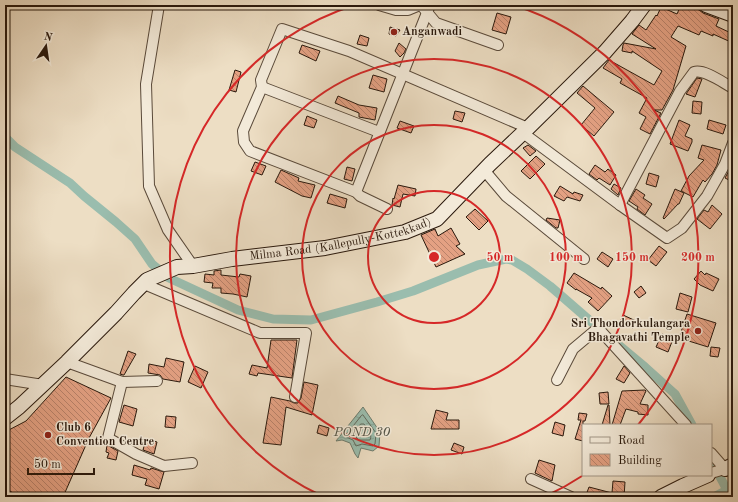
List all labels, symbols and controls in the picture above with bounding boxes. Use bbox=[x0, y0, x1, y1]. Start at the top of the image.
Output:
north arrow bbox=[26, 26, 66, 66]
place label: Anganwadi bbox=[402, 26, 462, 38]
marker: Anganwadi bbox=[389, 27, 399, 37]
text: N bbox=[43, 31, 54, 44]
street label: Milma Road (Kallepully-Kottekkad) bbox=[249, 215, 433, 263]
centre of rings bbox=[427, 250, 441, 264]
text: 50 m bbox=[487, 251, 514, 264]
text: 150 m bbox=[615, 251, 649, 264]
text: 100 m bbox=[549, 252, 583, 264]
text: 200 m bbox=[681, 252, 715, 264]
place label: Sri Thondorkulangara Bhagavathi Temple bbox=[571, 318, 690, 344]
marker: Sri Thondorkulangara Bhagavathi Temple bbox=[693, 326, 703, 336]
place label: Club 6 Convention Centre bbox=[56, 422, 154, 448]
legend bbox=[582, 424, 712, 476]
water label: POND 30 bbox=[333, 426, 391, 439]
marker: Club 6 Convention Centre bbox=[43, 430, 53, 440]
text: Road bbox=[618, 435, 645, 447]
scale bar bbox=[28, 450, 94, 476]
text: Building bbox=[618, 455, 662, 467]
text: 50 m bbox=[34, 458, 61, 471]

